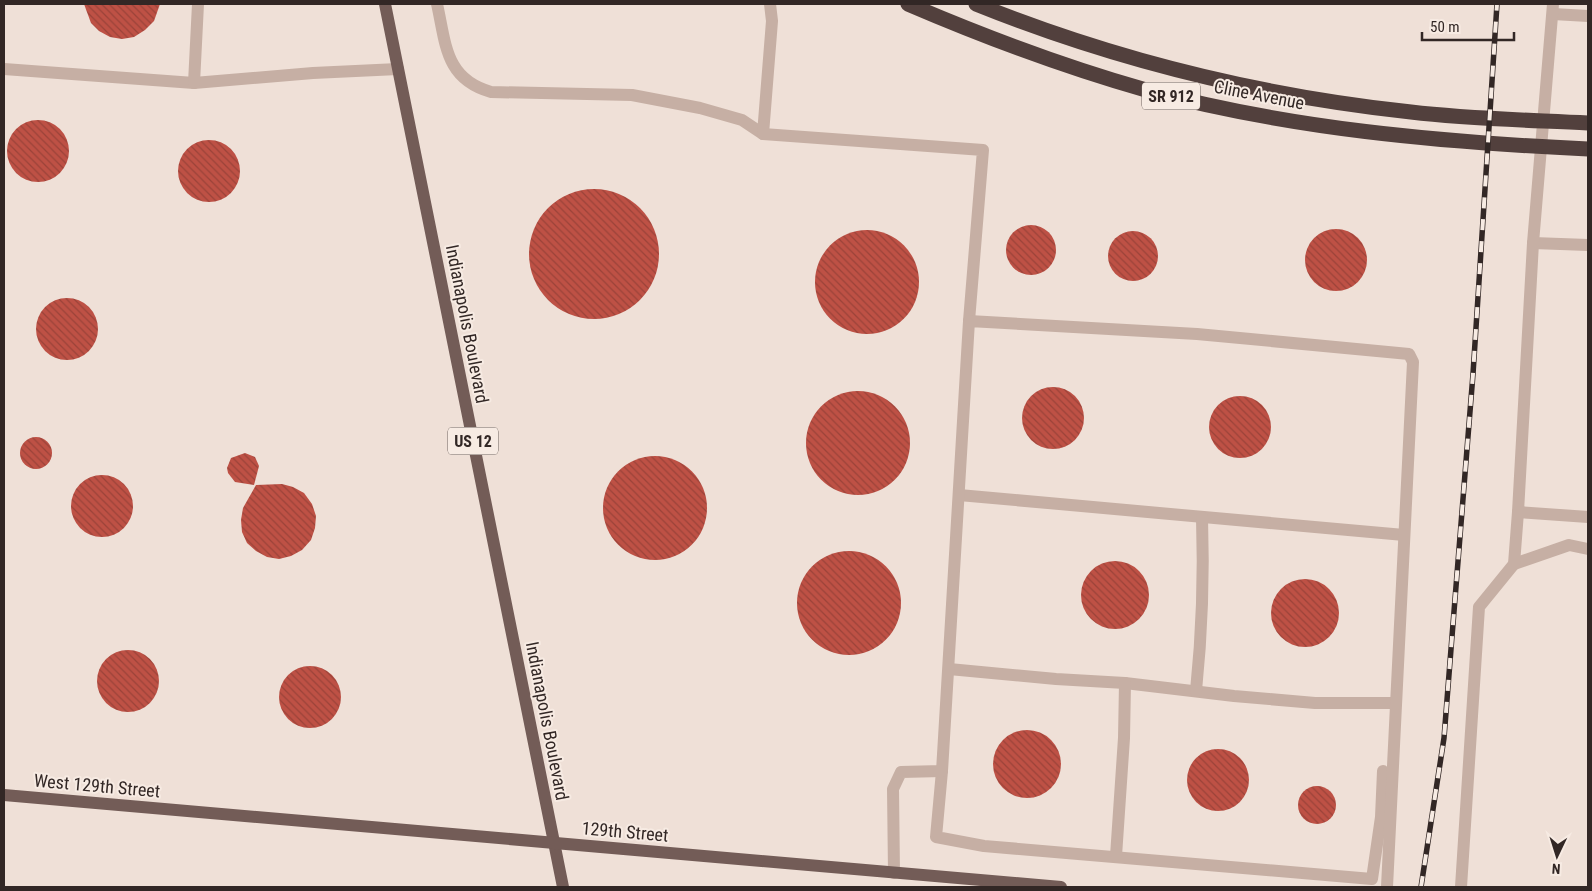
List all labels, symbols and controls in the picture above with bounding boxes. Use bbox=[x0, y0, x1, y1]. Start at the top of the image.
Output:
scale bar bbox=[1422, 10, 1514, 42]
text: 50 m bbox=[1430, 18, 1460, 36]
street label: Cline Avenue bbox=[1212, 75, 1306, 114]
road number: SR 912 bbox=[1142, 82, 1200, 110]
street label: Indianapolis Boulevard bbox=[442, 243, 493, 405]
road number: US 12 bbox=[448, 428, 498, 454]
street label: Indianapolis Boulevard bbox=[522, 640, 573, 802]
street label: West 129th Street bbox=[33, 770, 161, 801]
street label: 129th Street bbox=[581, 817, 669, 846]
north arrow bbox=[1532, 831, 1582, 881]
text: N bbox=[1551, 861, 1561, 877]

